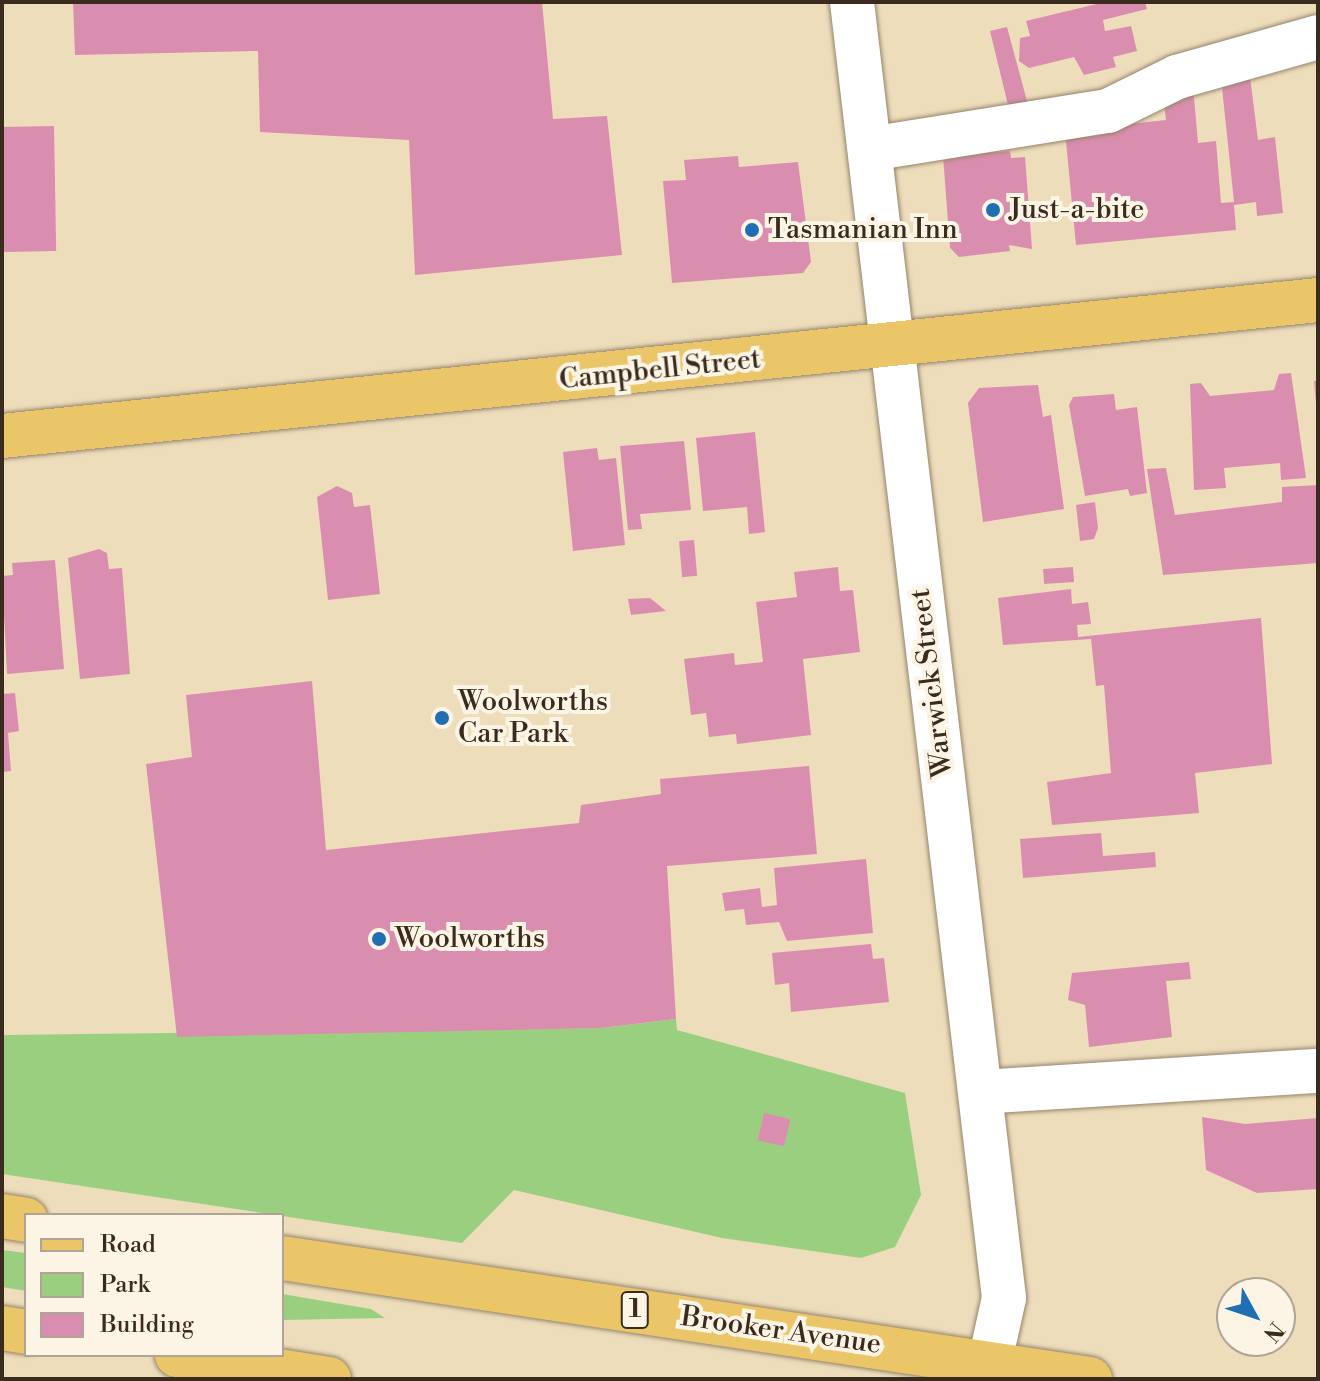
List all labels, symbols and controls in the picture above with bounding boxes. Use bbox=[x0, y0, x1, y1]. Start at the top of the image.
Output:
place label: Just-a-bite bbox=[1009, 193, 1144, 227]
marker: Just-a-bite bbox=[984, 201, 1002, 219]
place label: Tasmanian Inn bbox=[768, 213, 958, 247]
marker: Tasmanian Inn bbox=[743, 221, 761, 239]
street label: Campbell Street bbox=[558, 343, 762, 397]
street label: Warwick Street bbox=[904, 587, 960, 779]
place label: Woolworths Car Park bbox=[458, 685, 608, 751]
marker: Woolworths Car Park bbox=[433, 709, 451, 727]
place label: Woolworths bbox=[395, 922, 545, 956]
marker: Woolworths bbox=[370, 930, 388, 948]
legend bbox=[24, 1213, 284, 1357]
text: Road bbox=[100, 1230, 156, 1260]
text: Park bbox=[100, 1270, 150, 1300]
north arrow bbox=[1216, 1277, 1296, 1357]
road number: 1 bbox=[619, 1288, 651, 1332]
street label: Brooker Avenue bbox=[679, 1300, 883, 1362]
text: Building bbox=[100, 1310, 194, 1340]
text: N bbox=[1257, 1316, 1289, 1347]

